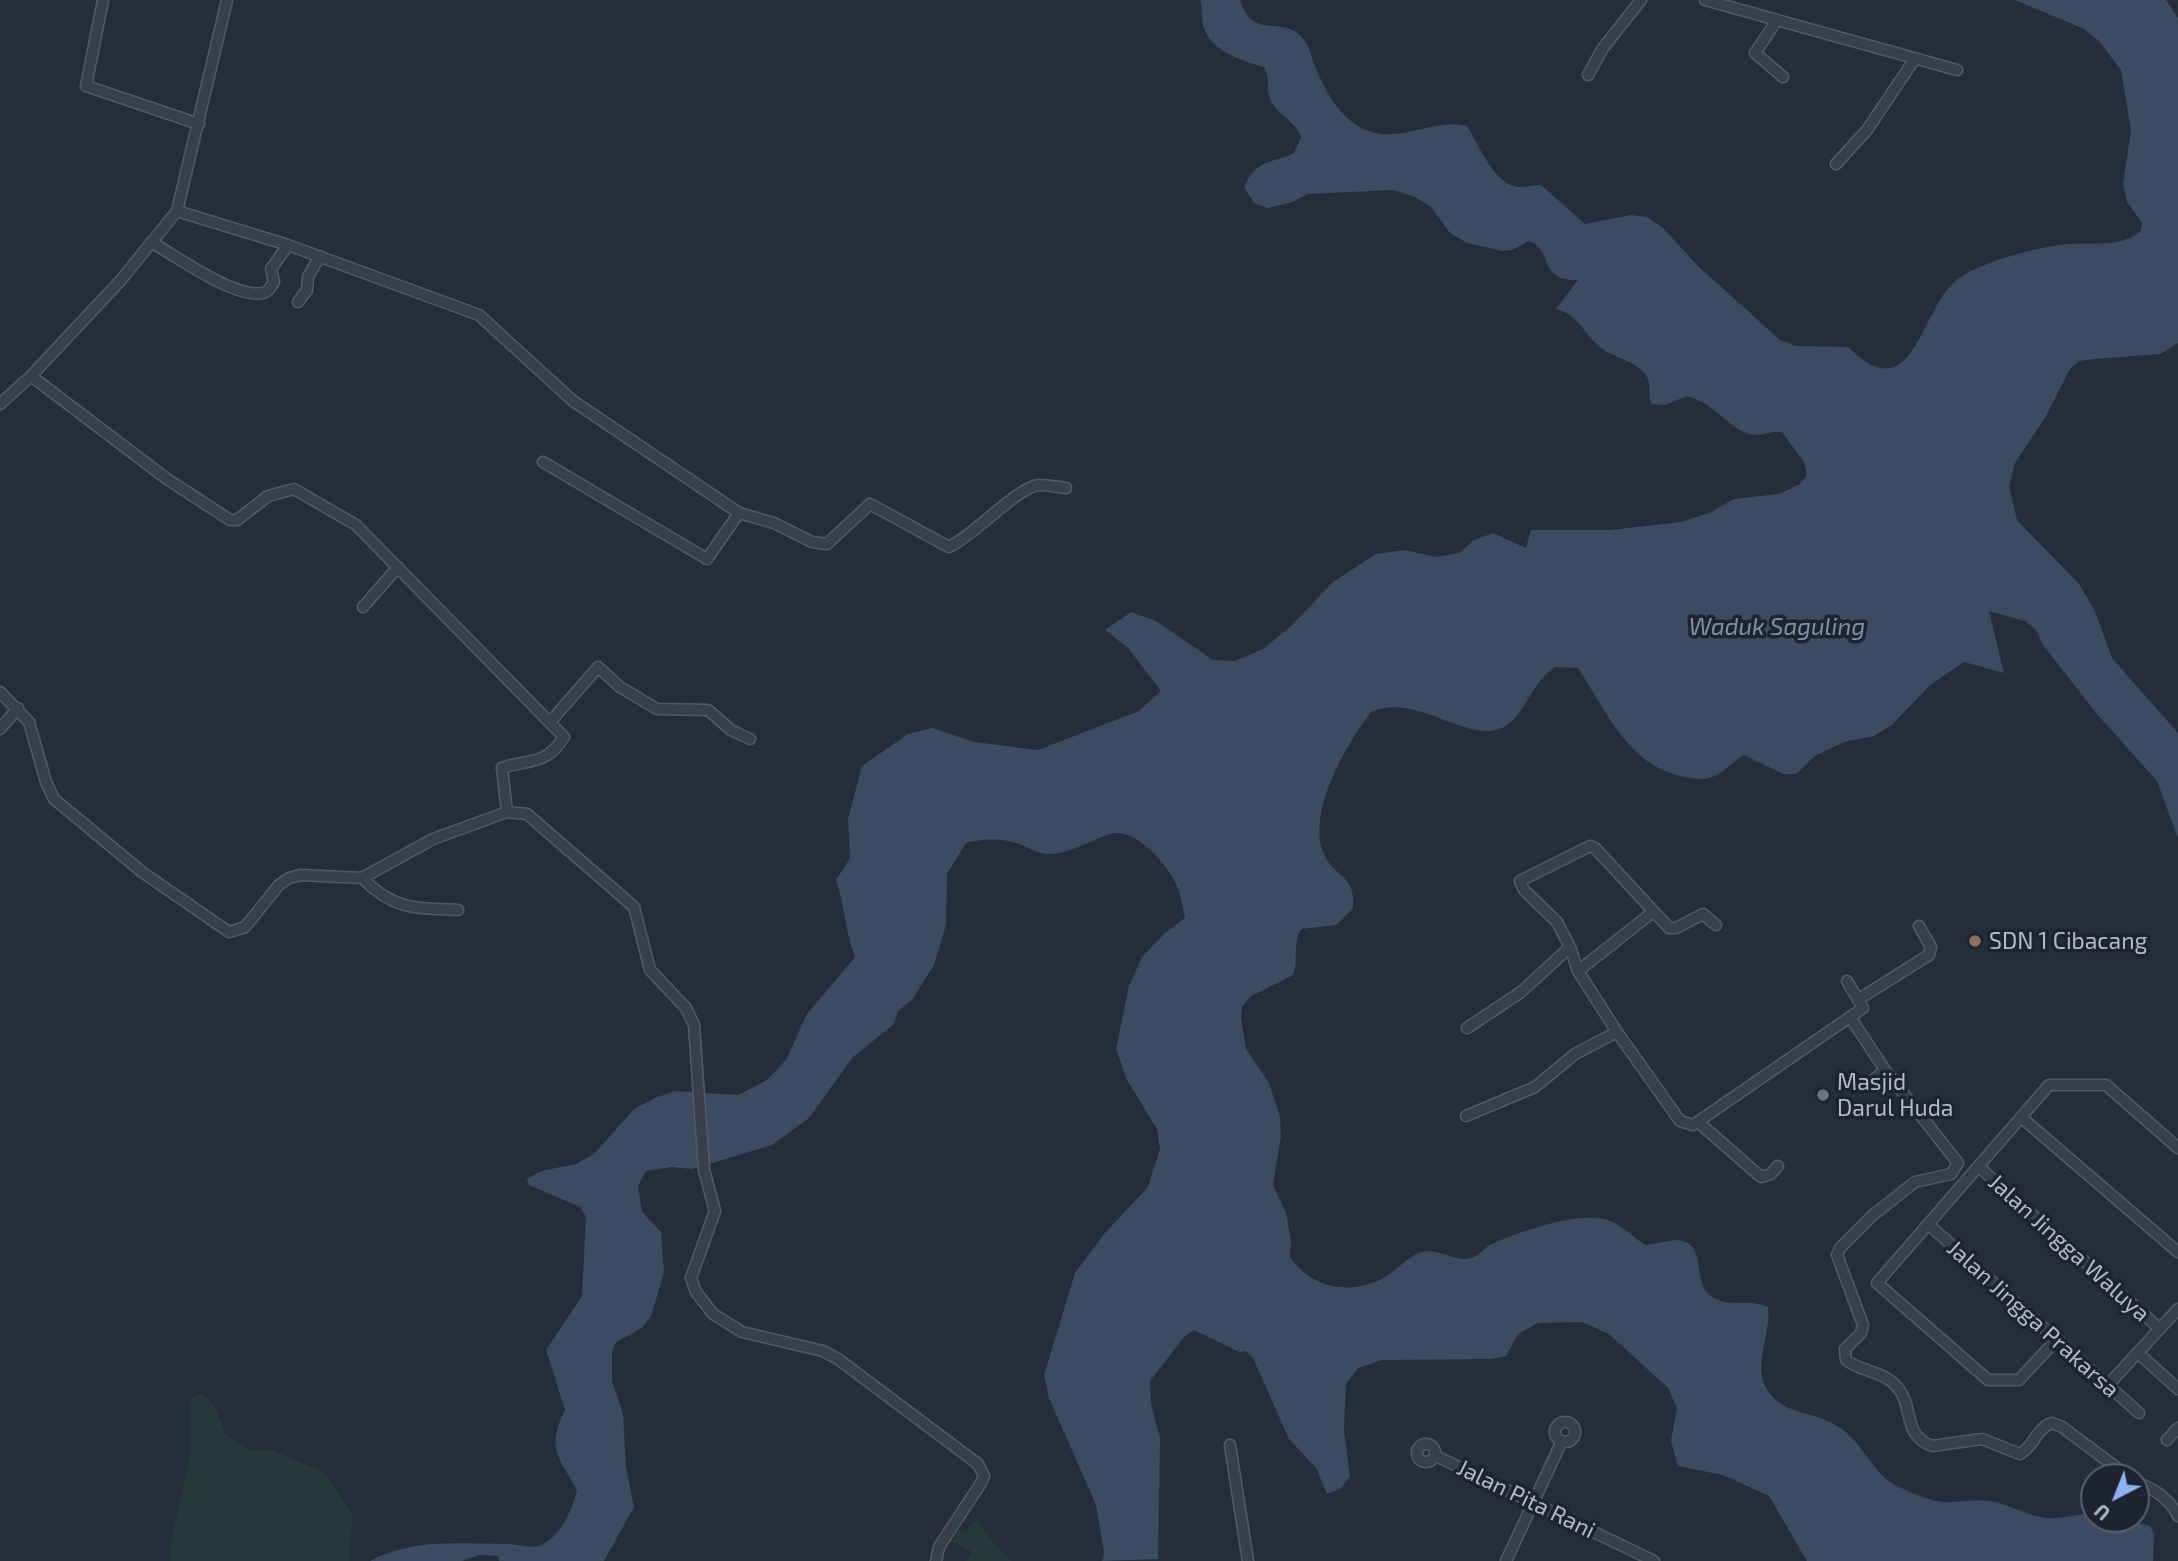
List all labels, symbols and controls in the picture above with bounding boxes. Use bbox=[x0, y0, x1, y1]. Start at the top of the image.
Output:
water label: Waduk Saguling bbox=[1689, 613, 1865, 641]
place label: SDN 1 Cibacang bbox=[1989, 927, 2147, 955]
marker: SDN 1 Cibacang bbox=[1967, 933, 1983, 949]
place label: Masjid Darul Huda bbox=[1837, 1068, 1953, 1122]
marker: Masjid Darul Huda bbox=[1815, 1087, 1831, 1103]
street label: Jalan Jingga Waluya bbox=[1983, 1168, 2155, 1328]
street label: Jalan Jingga Prakarsa bbox=[1941, 1235, 2125, 1403]
street label: Jalan Pita Rani bbox=[1452, 1454, 1600, 1544]
north arrow bbox=[2080, 1463, 2150, 1533]
text: U bbox=[2089, 1500, 2115, 1525]

